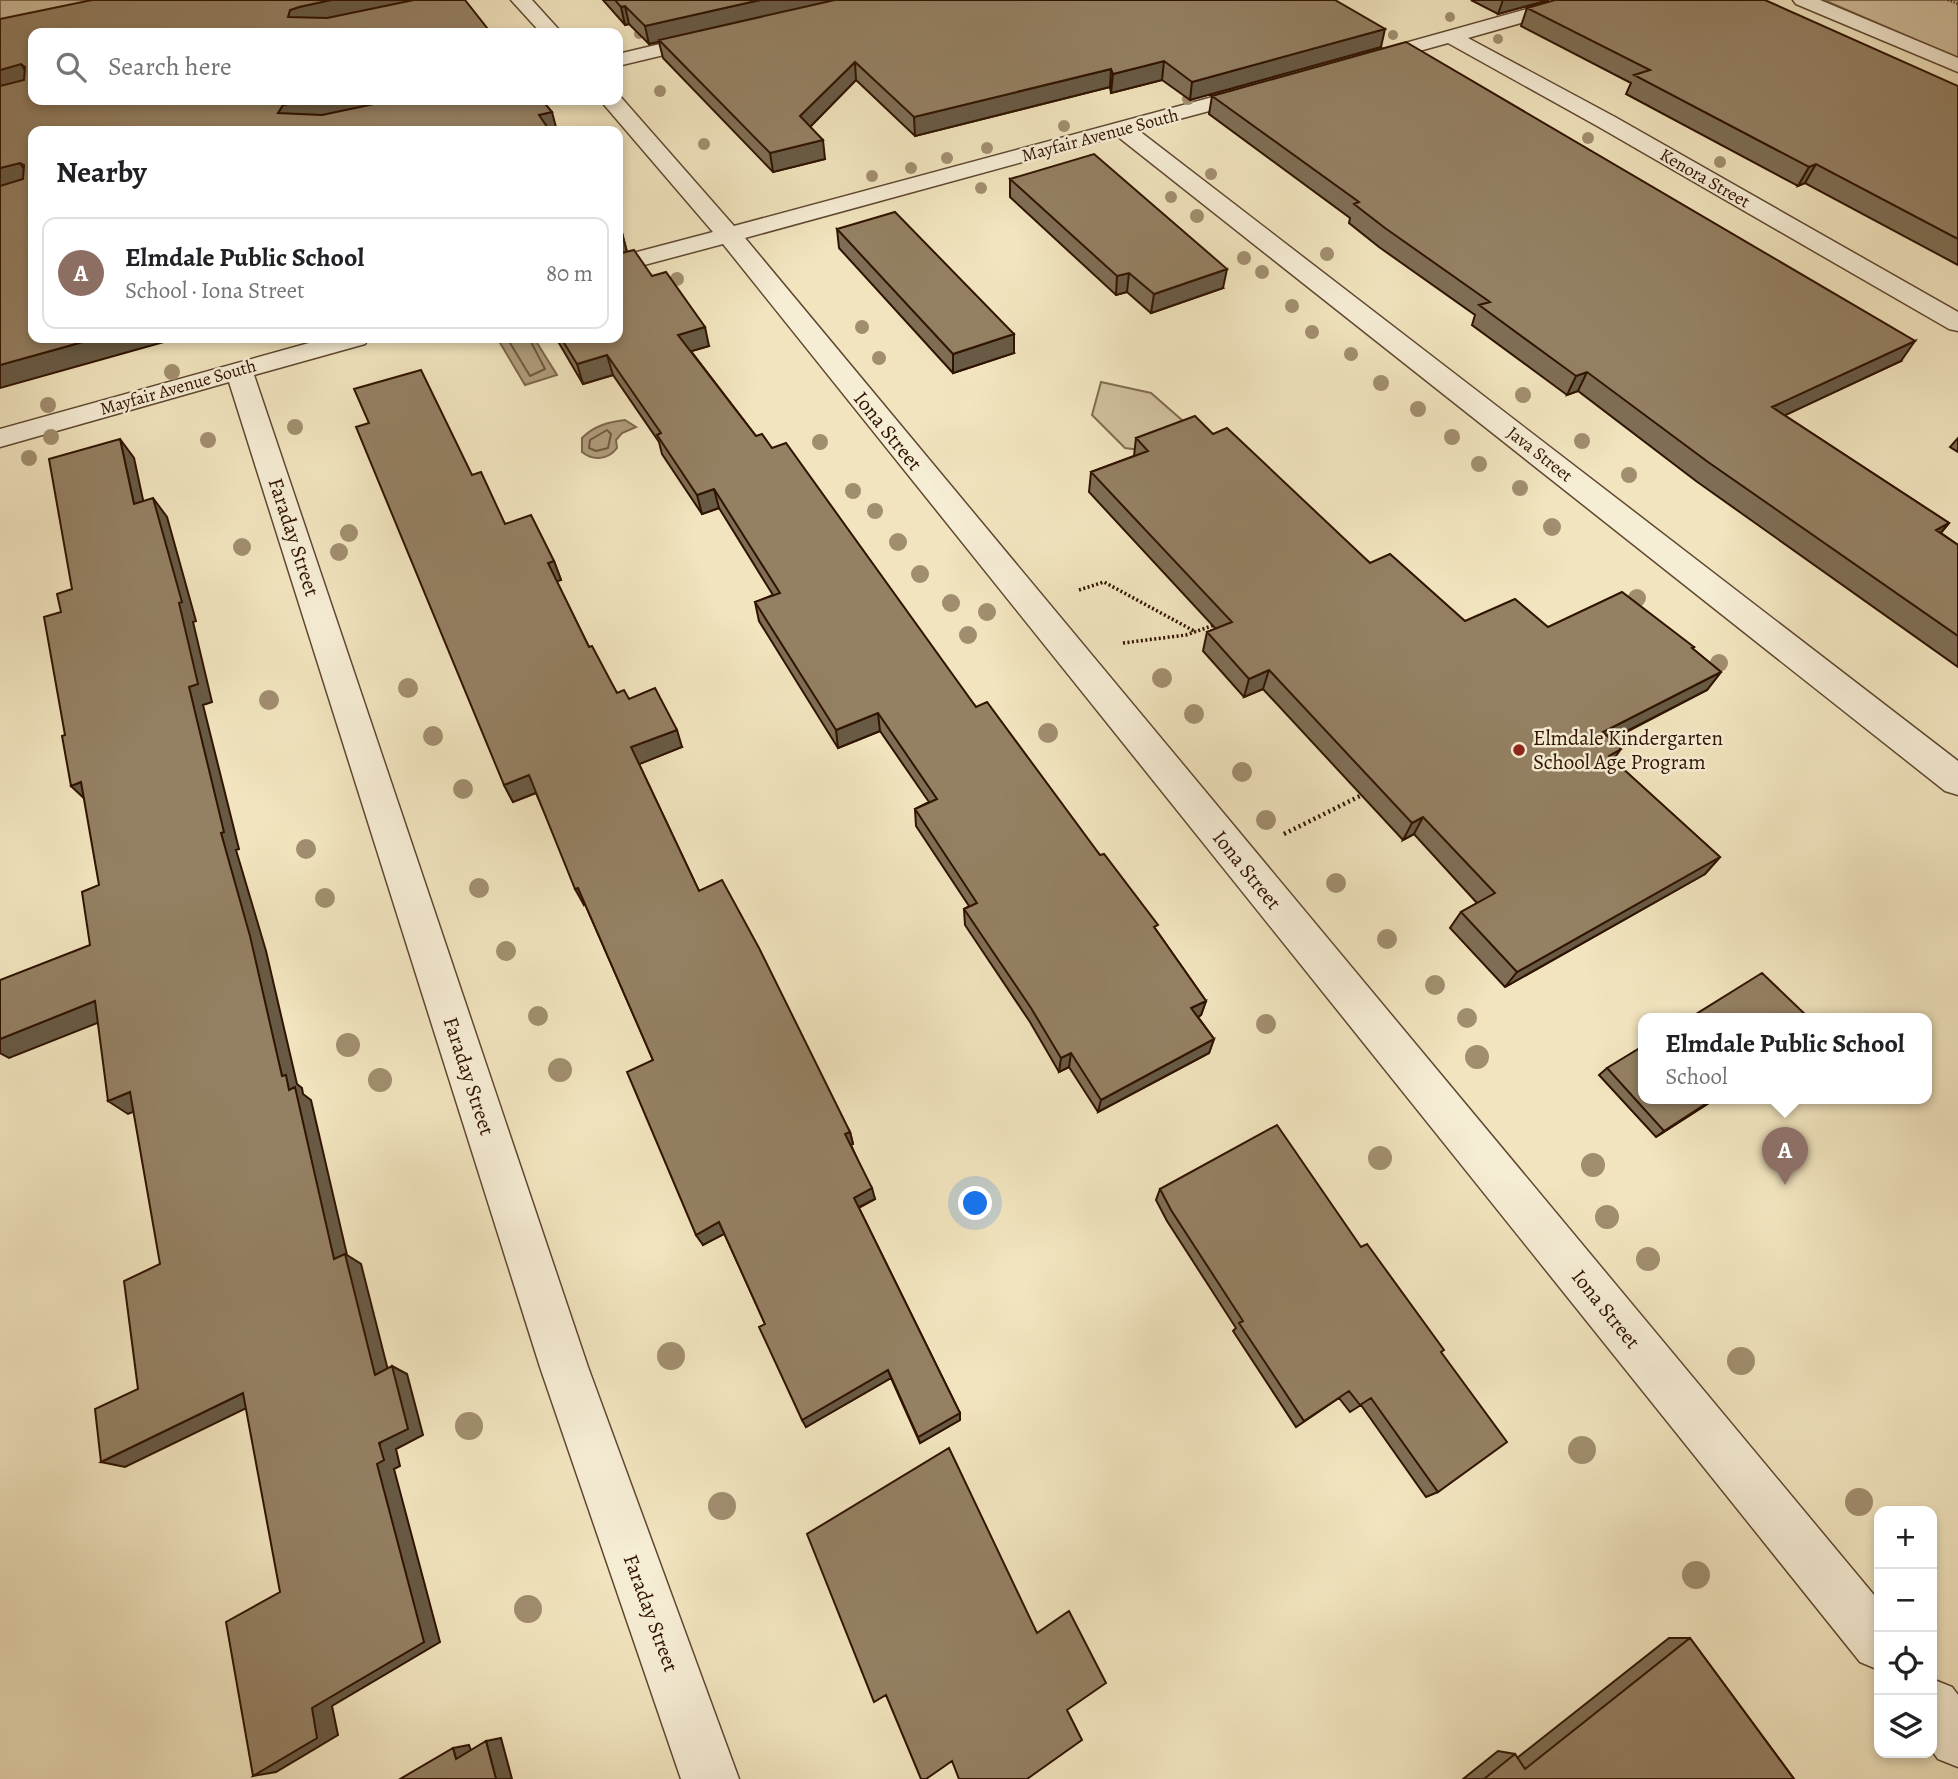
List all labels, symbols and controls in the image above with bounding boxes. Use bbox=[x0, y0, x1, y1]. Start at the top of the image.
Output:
search box bbox=[28, 28, 623, 105]
icon: search bbox=[52, 48, 90, 86]
text: Search here bbox=[108, 49, 232, 84]
street label: Mayfair Avenue South bbox=[1019, 102, 1181, 167]
street label: Kenora Street bbox=[1655, 142, 1755, 214]
text: Nearby bbox=[56, 152, 147, 192]
text: Elmdale Public School bbox=[125, 240, 364, 275]
text: A bbox=[74, 258, 88, 289]
text: 80 m bbox=[546, 258, 593, 289]
text: School · Iona Street bbox=[125, 275, 305, 306]
street label: Mayfair Avenue South bbox=[97, 353, 259, 421]
street label: Iona Street bbox=[847, 385, 929, 477]
street label: Java Street bbox=[1502, 421, 1578, 487]
street label: Faraday Street bbox=[262, 474, 326, 600]
place label: Elmdale Kindergarten School Age Program bbox=[1533, 724, 1723, 776]
marker: Elmdale Kindergarten School Age Program bbox=[1511, 742, 1527, 758]
street label: Iona Street bbox=[1206, 824, 1288, 916]
street label: Faraday Street bbox=[437, 1013, 501, 1139]
popup bbox=[1638, 1013, 1932, 1104]
text: Elmdale Public School bbox=[1665, 1026, 1905, 1061]
text: School bbox=[1665, 1061, 1728, 1092]
pin: A bbox=[1762, 1127, 1808, 1185]
your location bbox=[958, 1186, 992, 1220]
street label: Iona Street bbox=[1565, 1263, 1647, 1355]
map controls bbox=[1874, 1506, 1937, 1758]
button: + bbox=[1874, 1506, 1937, 1569]
street label: Faraday Street bbox=[617, 1550, 685, 1676]
button: − bbox=[1874, 1569, 1937, 1632]
button: locate bbox=[1874, 1632, 1937, 1695]
button: layers bbox=[1874, 1695, 1937, 1758]

